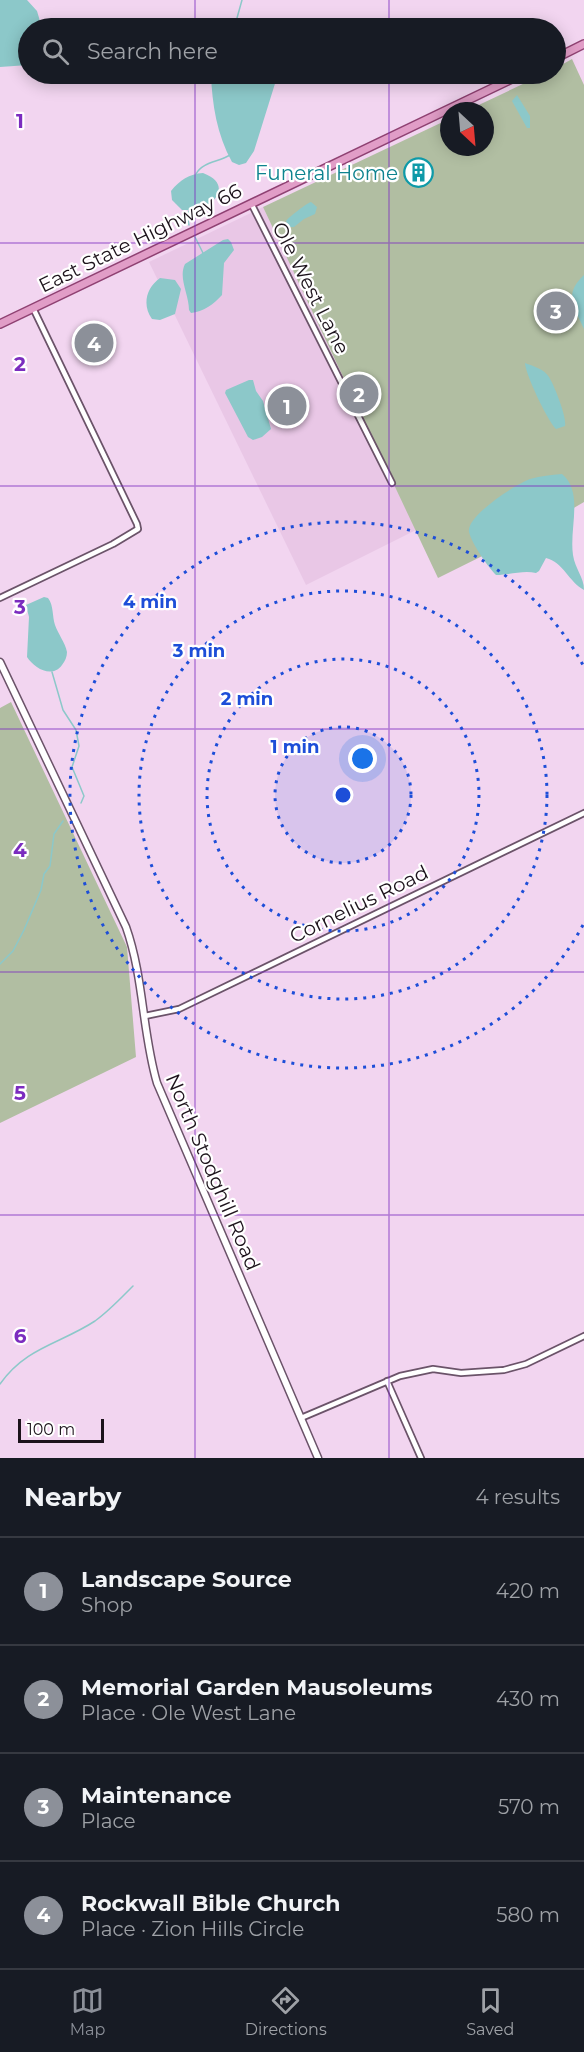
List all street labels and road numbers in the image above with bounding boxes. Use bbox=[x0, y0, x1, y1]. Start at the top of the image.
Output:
street label: East State Highway 66 bbox=[35, 178, 245, 298]
street label: Ole West Lane bbox=[267, 218, 355, 358]
street label: Cornelius Road bbox=[286, 860, 432, 948]
street label: North Stodghill Road bbox=[161, 1070, 265, 1274]

